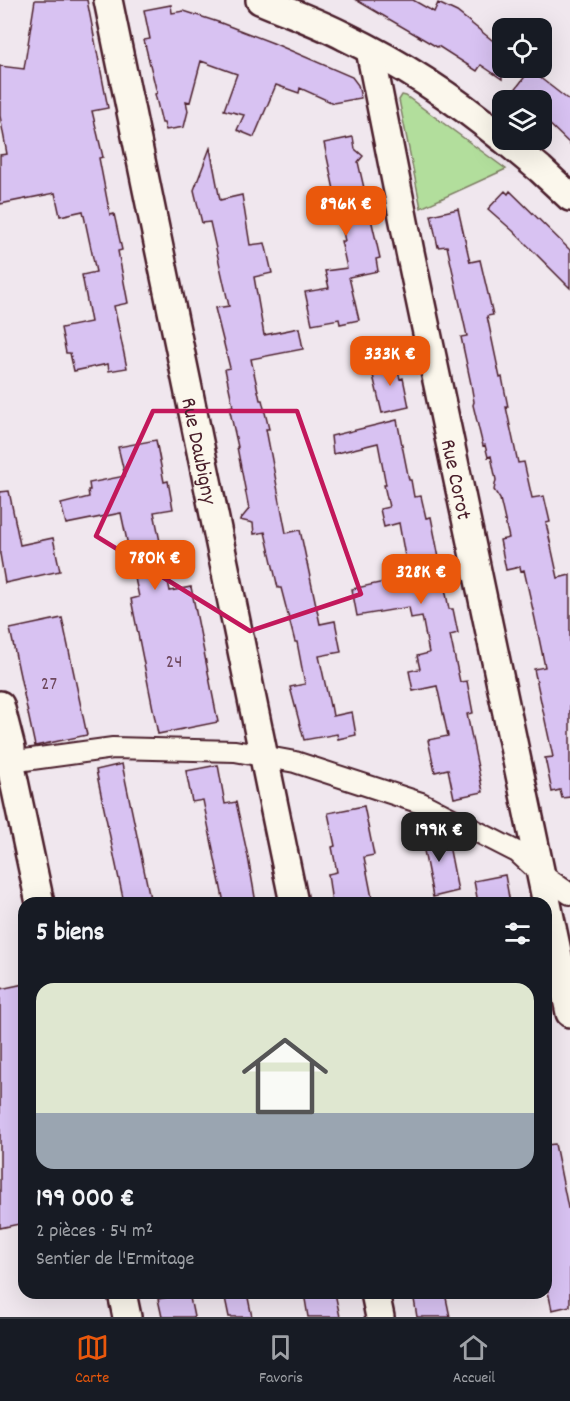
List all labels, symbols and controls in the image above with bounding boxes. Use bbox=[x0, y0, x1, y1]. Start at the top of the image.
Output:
map controls bbox=[492, 18, 552, 150]
button: locate bbox=[492, 18, 552, 78]
button: layers bbox=[492, 90, 552, 150]
pin: 896K € bbox=[297, 186, 395, 237]
text: 896K € bbox=[320, 191, 372, 219]
pin: 333K € bbox=[341, 336, 439, 387]
text: 333K € bbox=[364, 341, 416, 369]
street label: Rue Daubigny bbox=[171, 395, 224, 509]
street label: Rue Corot bbox=[431, 437, 478, 523]
pin: 780K € bbox=[106, 540, 204, 591]
text: 780K € bbox=[129, 545, 181, 573]
pin: 328K € bbox=[372, 554, 470, 605]
text: 328K € bbox=[396, 559, 446, 587]
house number: 24 bbox=[165, 649, 183, 677]
house number: 27 bbox=[41, 671, 57, 699]
pin: 199K € bbox=[390, 812, 488, 863]
text: 199K € bbox=[415, 817, 463, 845]
text: 5 biens bbox=[36, 915, 104, 952]
icon: filters bbox=[501, 917, 534, 950]
icon: home bbox=[231, 1022, 339, 1130]
text: 199 000 € bbox=[36, 1181, 134, 1218]
text: 2 pièces · 54 m² bbox=[36, 1218, 153, 1246]
text: Sentier de l'Ermitage bbox=[36, 1246, 194, 1274]
tab: Carte bbox=[75, 1331, 109, 1390]
tab: Favoris bbox=[259, 1331, 303, 1390]
tab: Accueil bbox=[453, 1331, 495, 1390]

